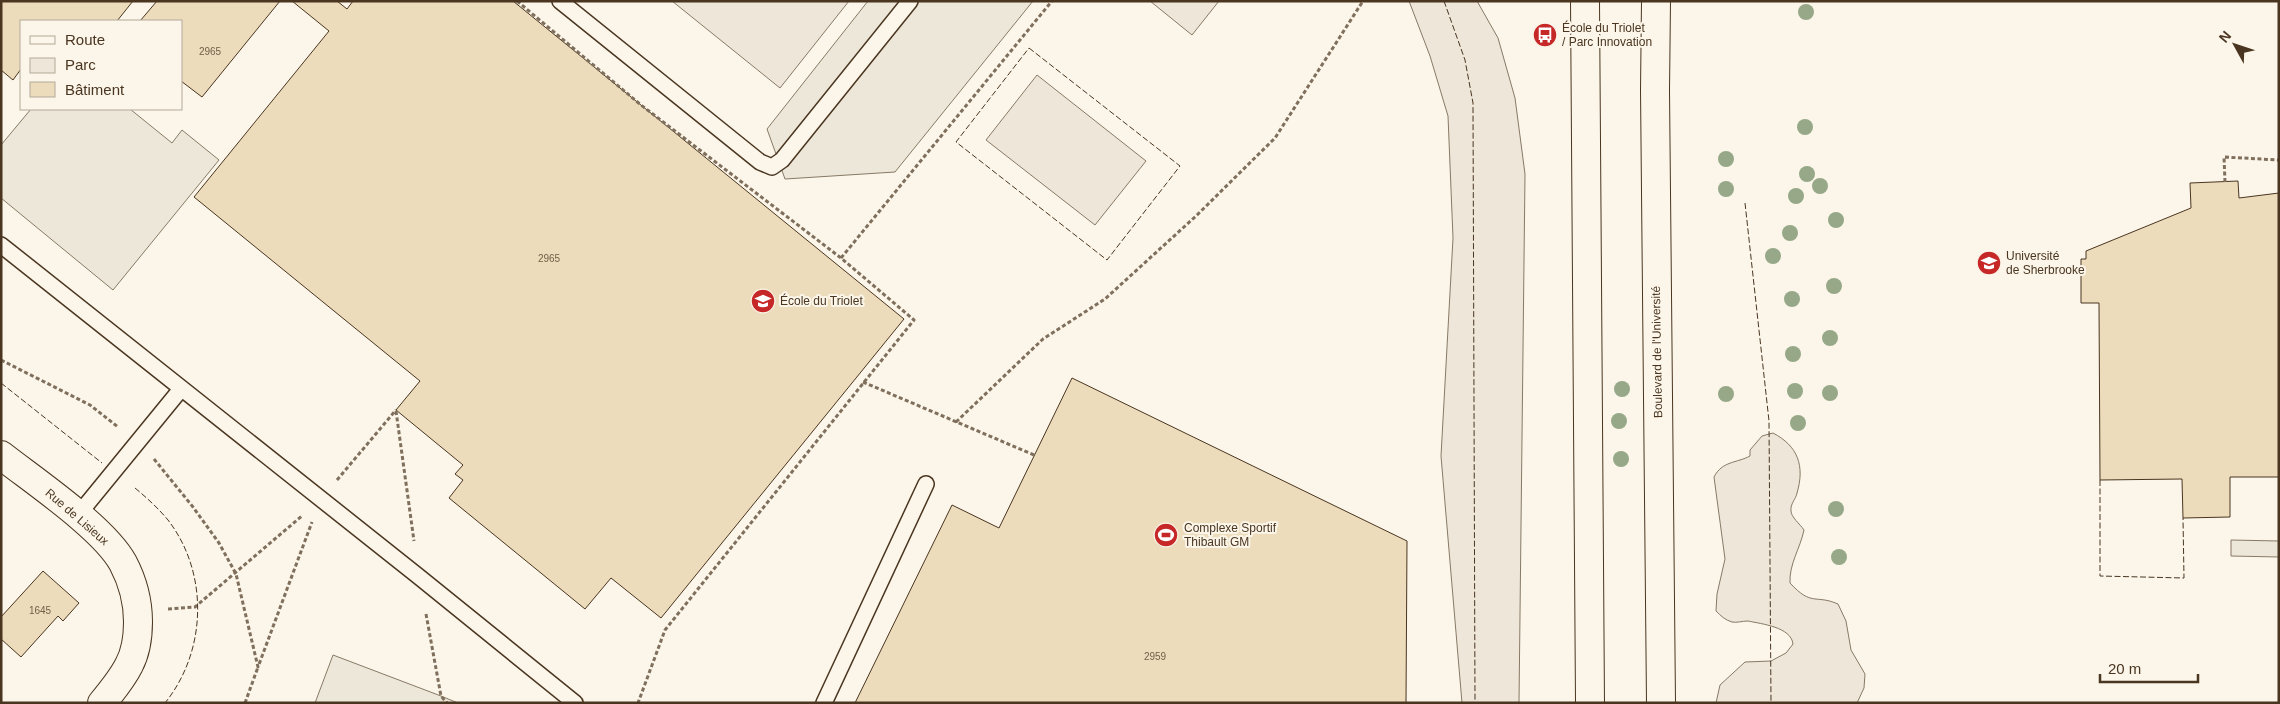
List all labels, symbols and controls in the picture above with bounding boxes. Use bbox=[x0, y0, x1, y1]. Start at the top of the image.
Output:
legend bbox=[20, 20, 182, 110]
place label: École du Triolet / Parc Innovation bbox=[1562, 20, 1652, 49]
north arrow bbox=[2210, 20, 2260, 70]
bus stop icon: École du Triolet / Parc Innovation bbox=[1532, 22, 1558, 48]
text: N bbox=[2216, 28, 2234, 46]
text: Route bbox=[65, 31, 105, 48]
house number: 2965 bbox=[199, 46, 222, 57]
text: Parc bbox=[65, 56, 96, 73]
text: Bâtiment bbox=[65, 81, 125, 98]
place label: Université de Sherbrooke bbox=[2006, 249, 2085, 277]
school or university icon: Université de Sherbrooke bbox=[1976, 250, 2002, 276]
house number: 2965 bbox=[538, 253, 561, 264]
street label: Boulevard de l'Université bbox=[1649, 285, 1665, 418]
school or university icon: École du Triolet bbox=[750, 288, 776, 314]
place label: École du Triolet bbox=[780, 293, 863, 308]
street label: Rue de Lisieux bbox=[42, 486, 112, 548]
place label: Complexe Sportif Thibault GM bbox=[1184, 521, 1277, 549]
sports icon: Complexe Sportif Thibault GM bbox=[1153, 522, 1179, 548]
house number: 1645 bbox=[29, 605, 52, 616]
house number: 2959 bbox=[1144, 651, 1167, 662]
scale bar bbox=[2100, 652, 2198, 684]
text: 20 m bbox=[2108, 660, 2141, 677]

